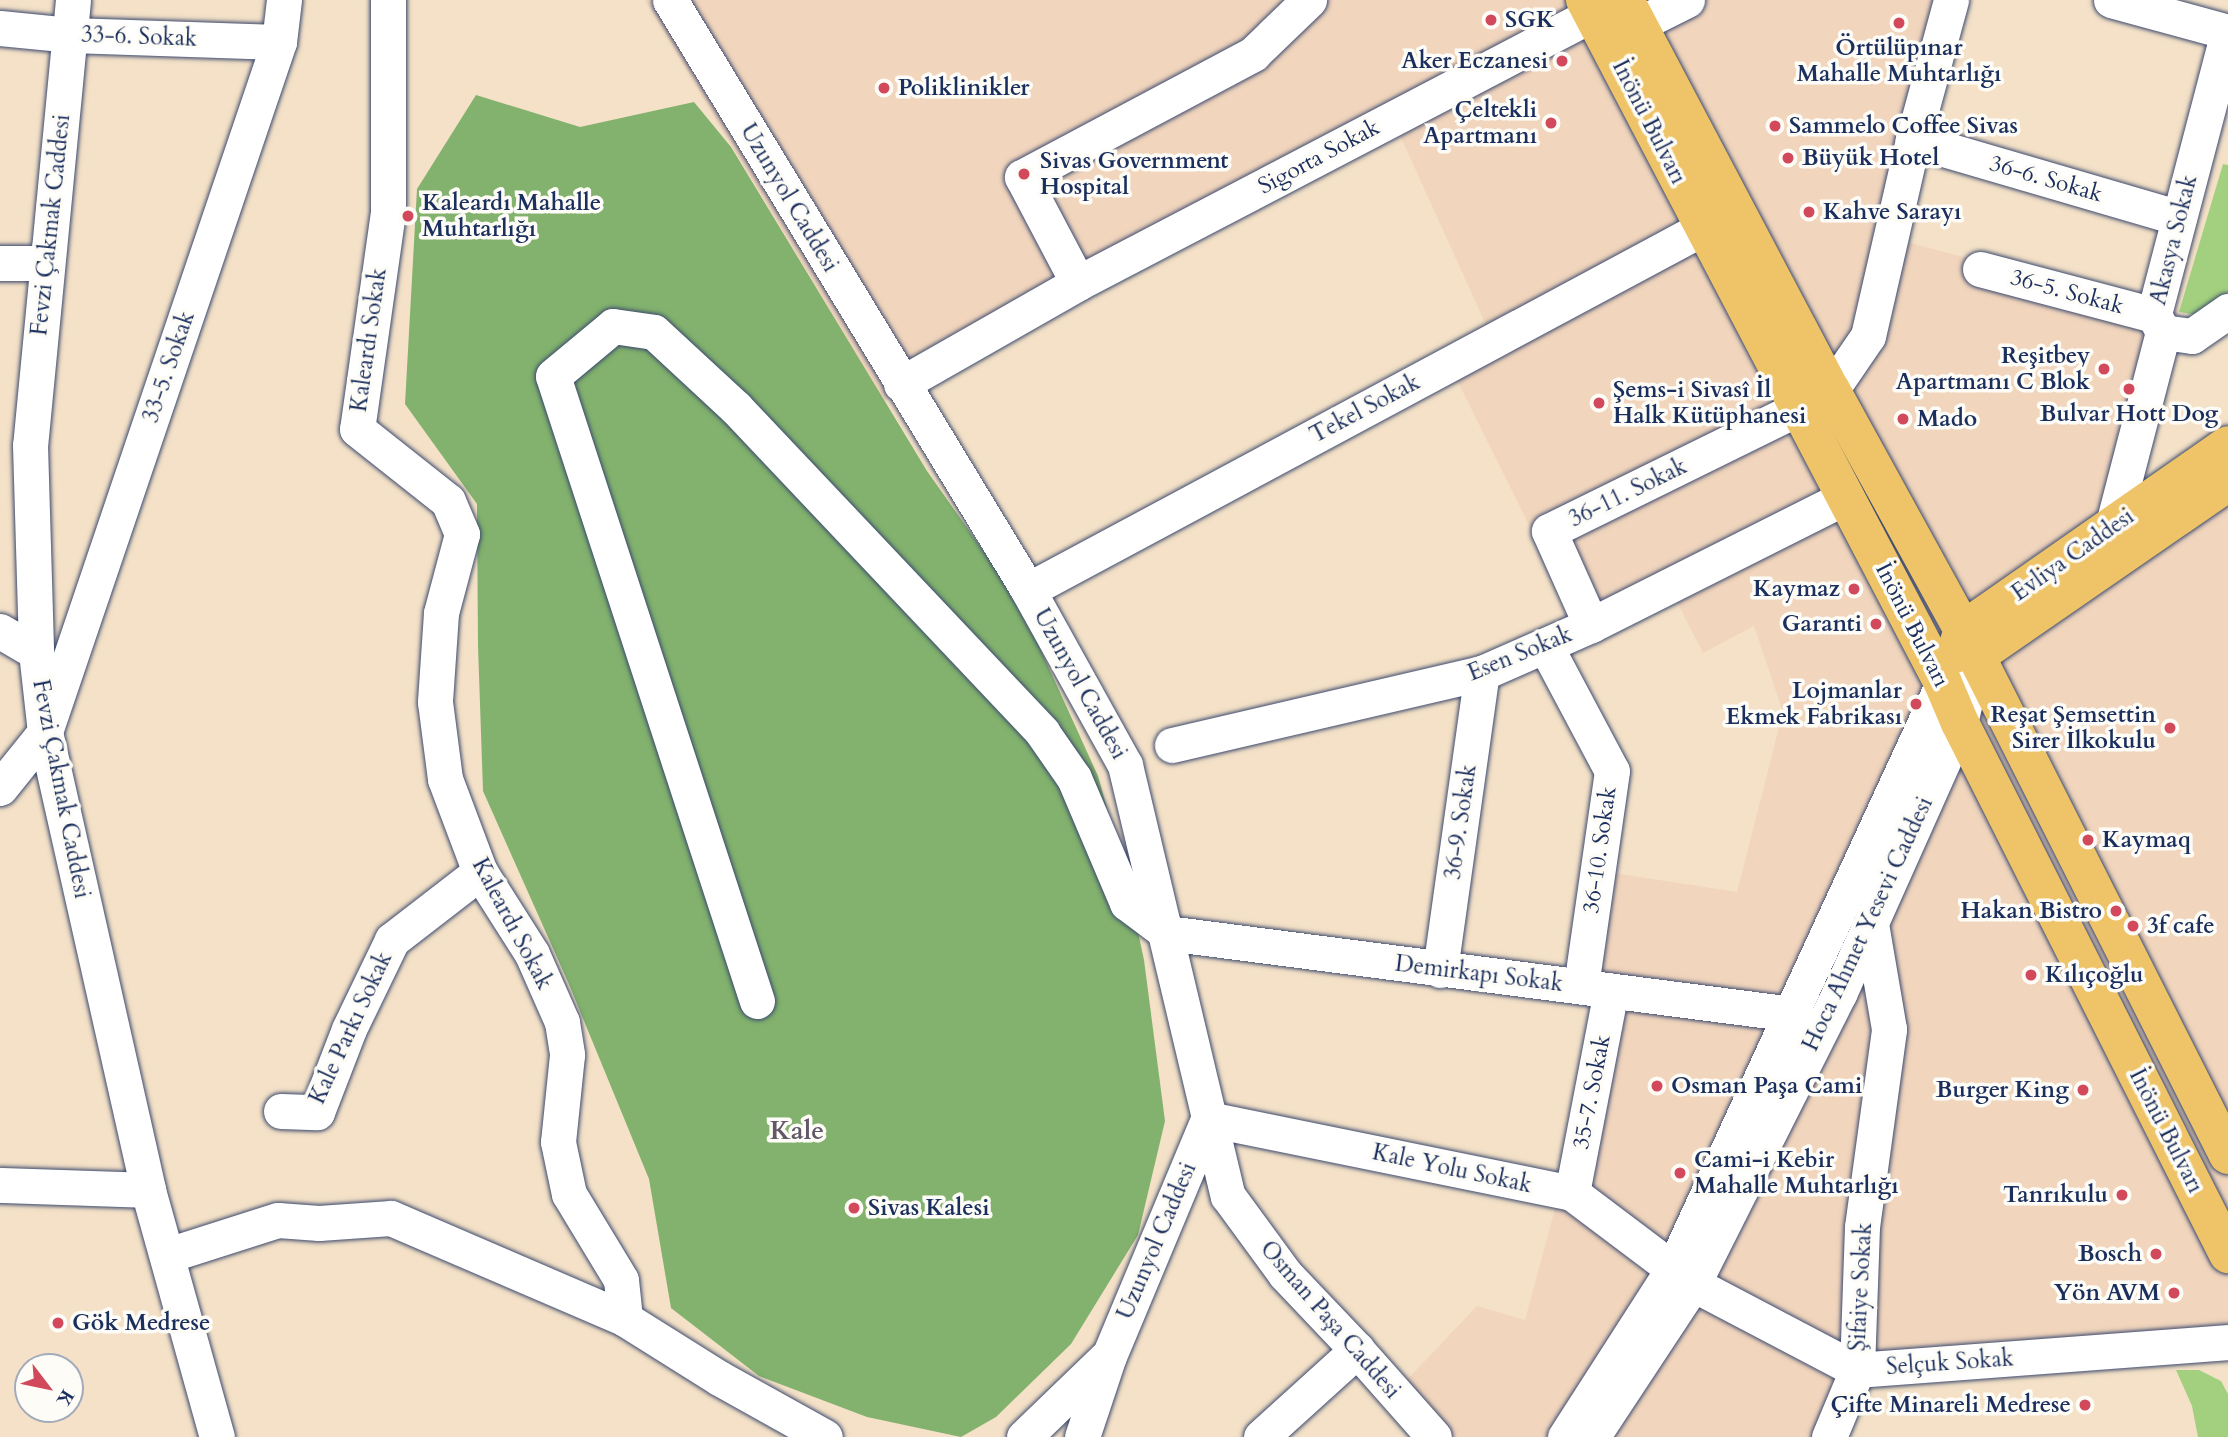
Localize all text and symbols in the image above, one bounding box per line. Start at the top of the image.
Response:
place label: SGK [1505,6,1555,34]
marker: SGK [1483,12,1499,28]
marker: Örtülüpınar Mahalle Muhtarlığı [1891,15,1907,31]
street label: 33-6. Sokak [80,21,198,53]
place label: Örtülüpınar Mahalle Muhtarlığı [1797,34,2001,88]
place label: Aker Eczanesi [1401,47,1548,75]
marker: Aker Eczanesi [1554,53,1570,69]
street label: İnönü Bulvarı [1606,55,1692,189]
place label: Poliklinikler [898,74,1030,102]
marker: Poliklinikler [876,80,892,96]
place label: Çeltekli Apartmanı [1423,96,1537,150]
place label: Sammelo Coffee Sivas [1789,112,2018,140]
street label: Fevzi Çakmak Caddesi [26,113,76,337]
street label: Sigorta Sokak [1254,113,1384,201]
marker: Çeltekli Apartmanı [1543,115,1559,131]
marker: Sammelo Coffee Sivas [1767,118,1783,134]
street label: Uzunyol Caddesi [734,119,844,277]
place label: Büyük Hotel [1802,144,1939,172]
place label: Sivas Government Hospital [1040,147,1228,201]
marker: Büyük Hotel [1780,150,1796,166]
street label: 36-6. Sokak [1986,150,2106,208]
marker: Sivas Government Hospital [1014,164,1034,184]
street label: Akasya Sokak [2145,172,2203,308]
place label: Kaleardı Mahalle Muhtarlığı [422,189,601,243]
place label: Kahve Sarayı [1823,198,1961,226]
marker: Kahve Sarayı [1801,204,1817,220]
marker: Kaleardı Mahalle Muhtarlığı [400,208,416,224]
street label: 36-5. Sokak [2007,264,2127,320]
street label: Kaleardı Sokak [345,266,393,414]
street label: 33-5. Sokak [137,308,201,426]
place label: Reşitbey Apartmanı C Blok [1896,342,2090,396]
marker: Reşitbey Apartmanı C Blok [2096,361,2112,377]
street label: Tekel Sokak [1305,369,1425,449]
place label: Şems-i Sivasî İl Halk Kütüphanesi [1613,376,1806,430]
marker: Bulvar Hott Dog [2121,381,2137,397]
marker: Şems-i Sivasî İl Halk Kütüphanesi [1591,395,1607,411]
place label: Bulvar Hott Dog [2040,400,2218,428]
place label: Mado [1917,405,1977,433]
marker: Mado [1895,411,1911,427]
street label: 36-11. Sokak [1564,453,1692,533]
street label: Evliya Caddesi [2007,503,2139,607]
street label: İnönü Bulvarı [1869,558,1955,692]
place label: Kaymaz [1753,575,1840,603]
marker: Kaymaz [1846,581,1862,597]
street label: Uzunyol Caddesi [1027,604,1133,764]
place label: Garanti [1782,610,1862,638]
marker: Garanti [1868,616,1884,632]
street label: Esen Sokak [1464,621,1576,687]
street label: Fevzi Çakmak Caddesi [26,677,96,901]
place label: Lojmanlar Ekmek Fabrikası [1726,677,1902,731]
marker: Lojmanlar Ekmek Fabrikası [1908,696,1924,712]
place label: Reşat Şemsettin Sirer İlkokulu [1991,701,2156,755]
marker: Reşat Şemsettin Sirer İlkokulu [2162,720,2178,736]
street label: 36-9. Sokak [1439,763,1483,881]
street label: 36-10. Sokak [1577,785,1623,915]
street label: Hoca Ahmet Yesevi Caddesi [1797,793,1939,1055]
place label: Kaymaq [2102,826,2191,854]
marker: Kaymaq [2080,832,2096,848]
street label: Kaleardı Sokak [466,853,558,995]
place label: Hakan Bistro [1961,897,2102,925]
marker: Hakan Bistro [2108,903,2124,919]
place label: 3f cafe [2147,912,2215,940]
marker: 3f cafe [2125,918,2141,934]
street label: Kale Parkı Sokak [304,947,398,1109]
street label: Demirkapı Sokak [1393,950,1565,998]
place label: Kılıçoğlu [2045,961,2143,989]
marker: Kılıçoğlu [2023,967,2039,983]
street label: 35-7. Sokak [1567,1032,1617,1152]
street label: İnönü Bulvarı [2123,1064,2209,1198]
place label: Osman Paşa Cami [1671,1072,1862,1100]
place label: Burger King [1936,1076,2069,1104]
marker: Osman Paşa Cami [1649,1078,1665,1094]
marker: Burger King [2075,1082,2091,1098]
district label: Kale [770,1115,824,1147]
street label: Kale Yolu Sokak [1370,1139,1534,1199]
place label: Cami-i Kebir Mahalle Muhtarlığı [1694,1146,1898,1200]
street label: Uzunyol Caddesi [1111,1158,1203,1324]
marker: Cami-i Kebir Mahalle Muhtarlığı [1672,1165,1688,1181]
place label: Tanrıkulu [2003,1181,2108,1209]
marker: Tanrıkulu [2114,1187,2130,1203]
place label: Sivas Kalesi [868,1194,990,1222]
marker: Sivas Kalesi [846,1200,862,1216]
street label: Şifaiye Sokak [1844,1222,1878,1352]
street label: Osman Paşa Caddesi [1254,1235,1406,1405]
place label: Bosch [2078,1240,2142,1268]
marker: Bosch [2148,1246,2164,1262]
place label: Yön AVM [2054,1279,2160,1307]
marker: Yön AVM [2166,1285,2182,1301]
place label: Gök Medrese [72,1309,210,1337]
marker: Gök Medrese [50,1315,66,1331]
street label: Selçuk Sokak [1885,1345,2015,1381]
north arrow [14,1353,84,1423]
text: K [50,1385,80,1411]
place label: Çifte Minareli Medrese [1830,1391,2071,1419]
marker: Çifte Minareli Medrese [2077,1397,2093,1413]

